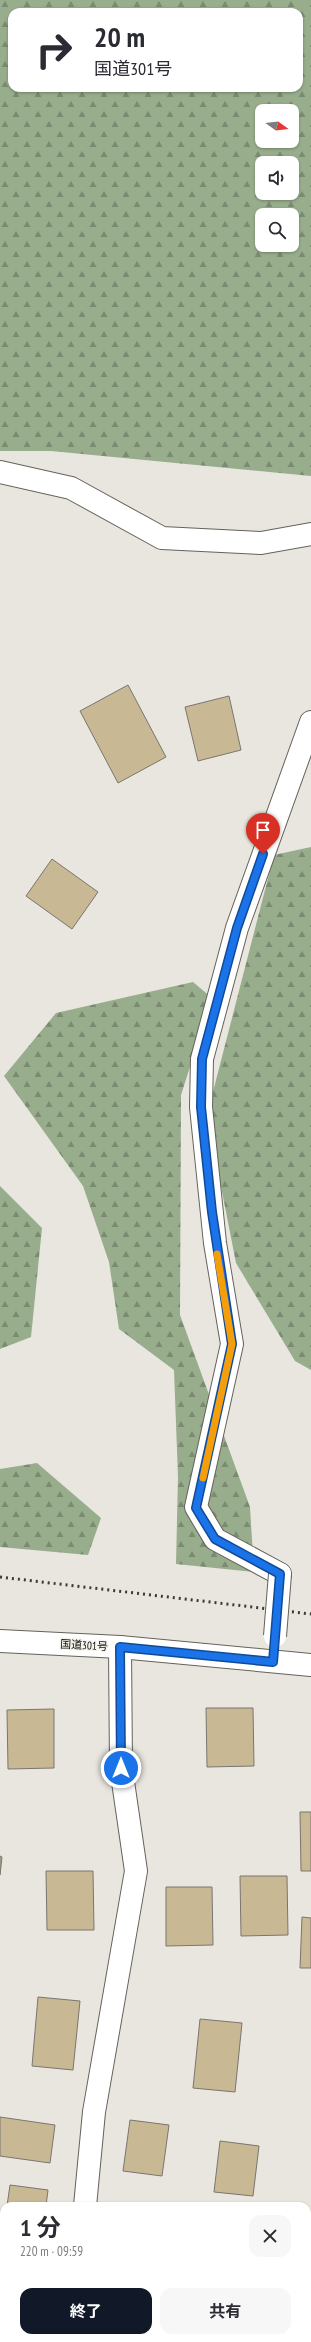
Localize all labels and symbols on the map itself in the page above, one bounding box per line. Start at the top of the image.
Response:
north arrow [255,104,299,148]
pin [246,813,280,854]
street label: 国道301号 [60,1637,108,1653]
position arrow [100,1747,142,1789]

